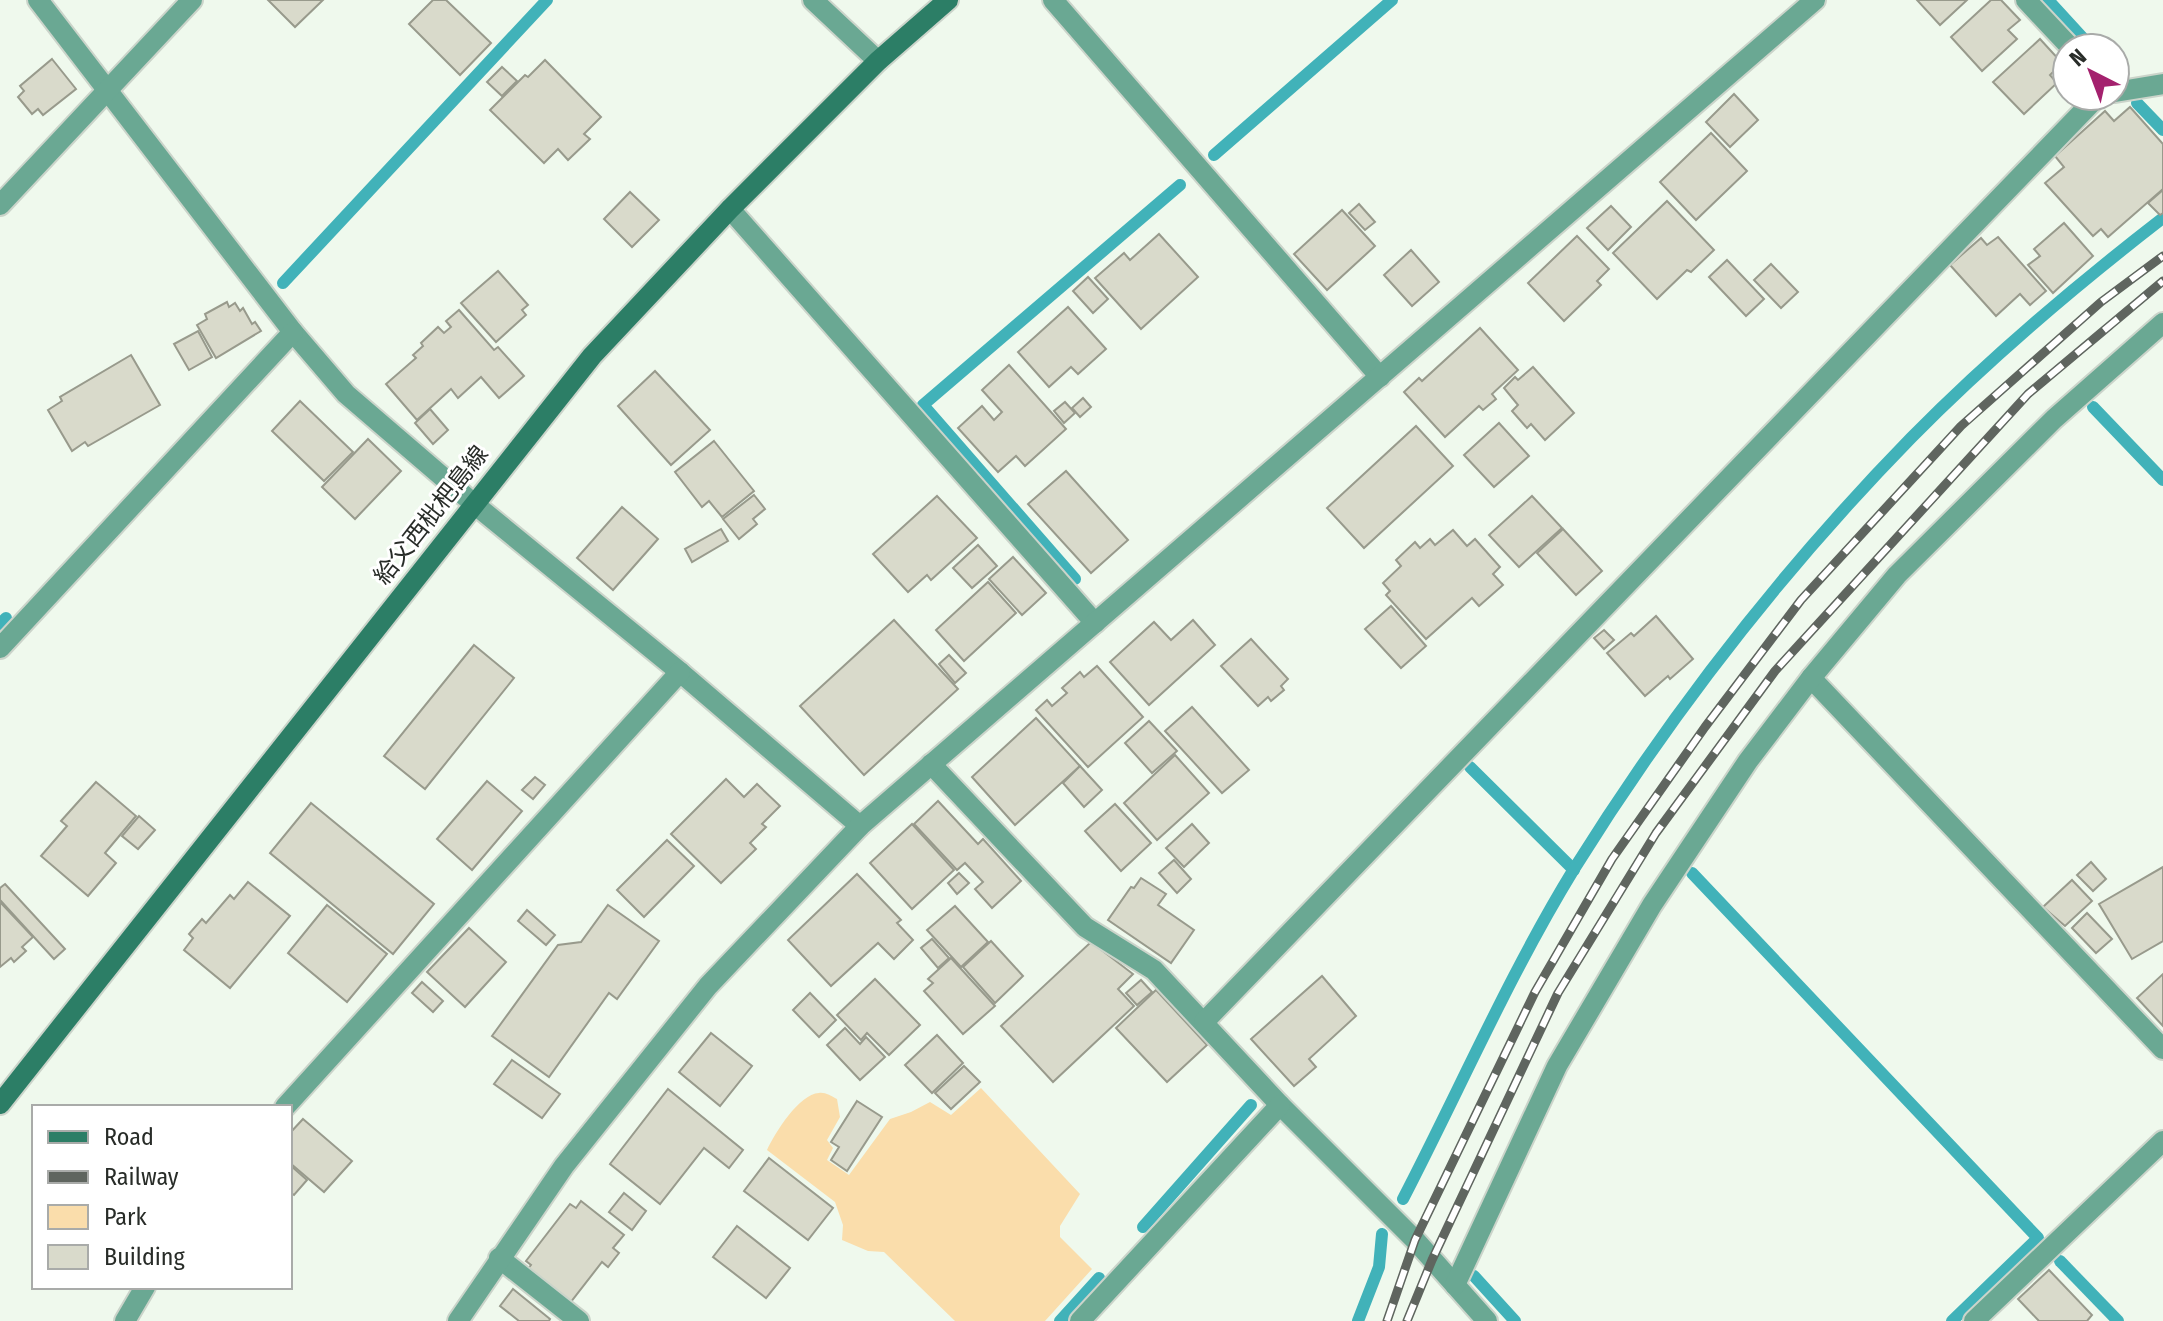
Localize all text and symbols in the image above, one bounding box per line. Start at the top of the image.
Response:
north arrow [2051,32,2131,112]
text: N [2064,43,2092,72]
street label: 給父西枇杷島線 [368,440,494,590]
legend [32,1105,292,1289]
text: Road [104,1123,154,1151]
text: Railway [104,1163,179,1191]
text: Park [104,1203,147,1231]
text: Building [104,1243,186,1271]

